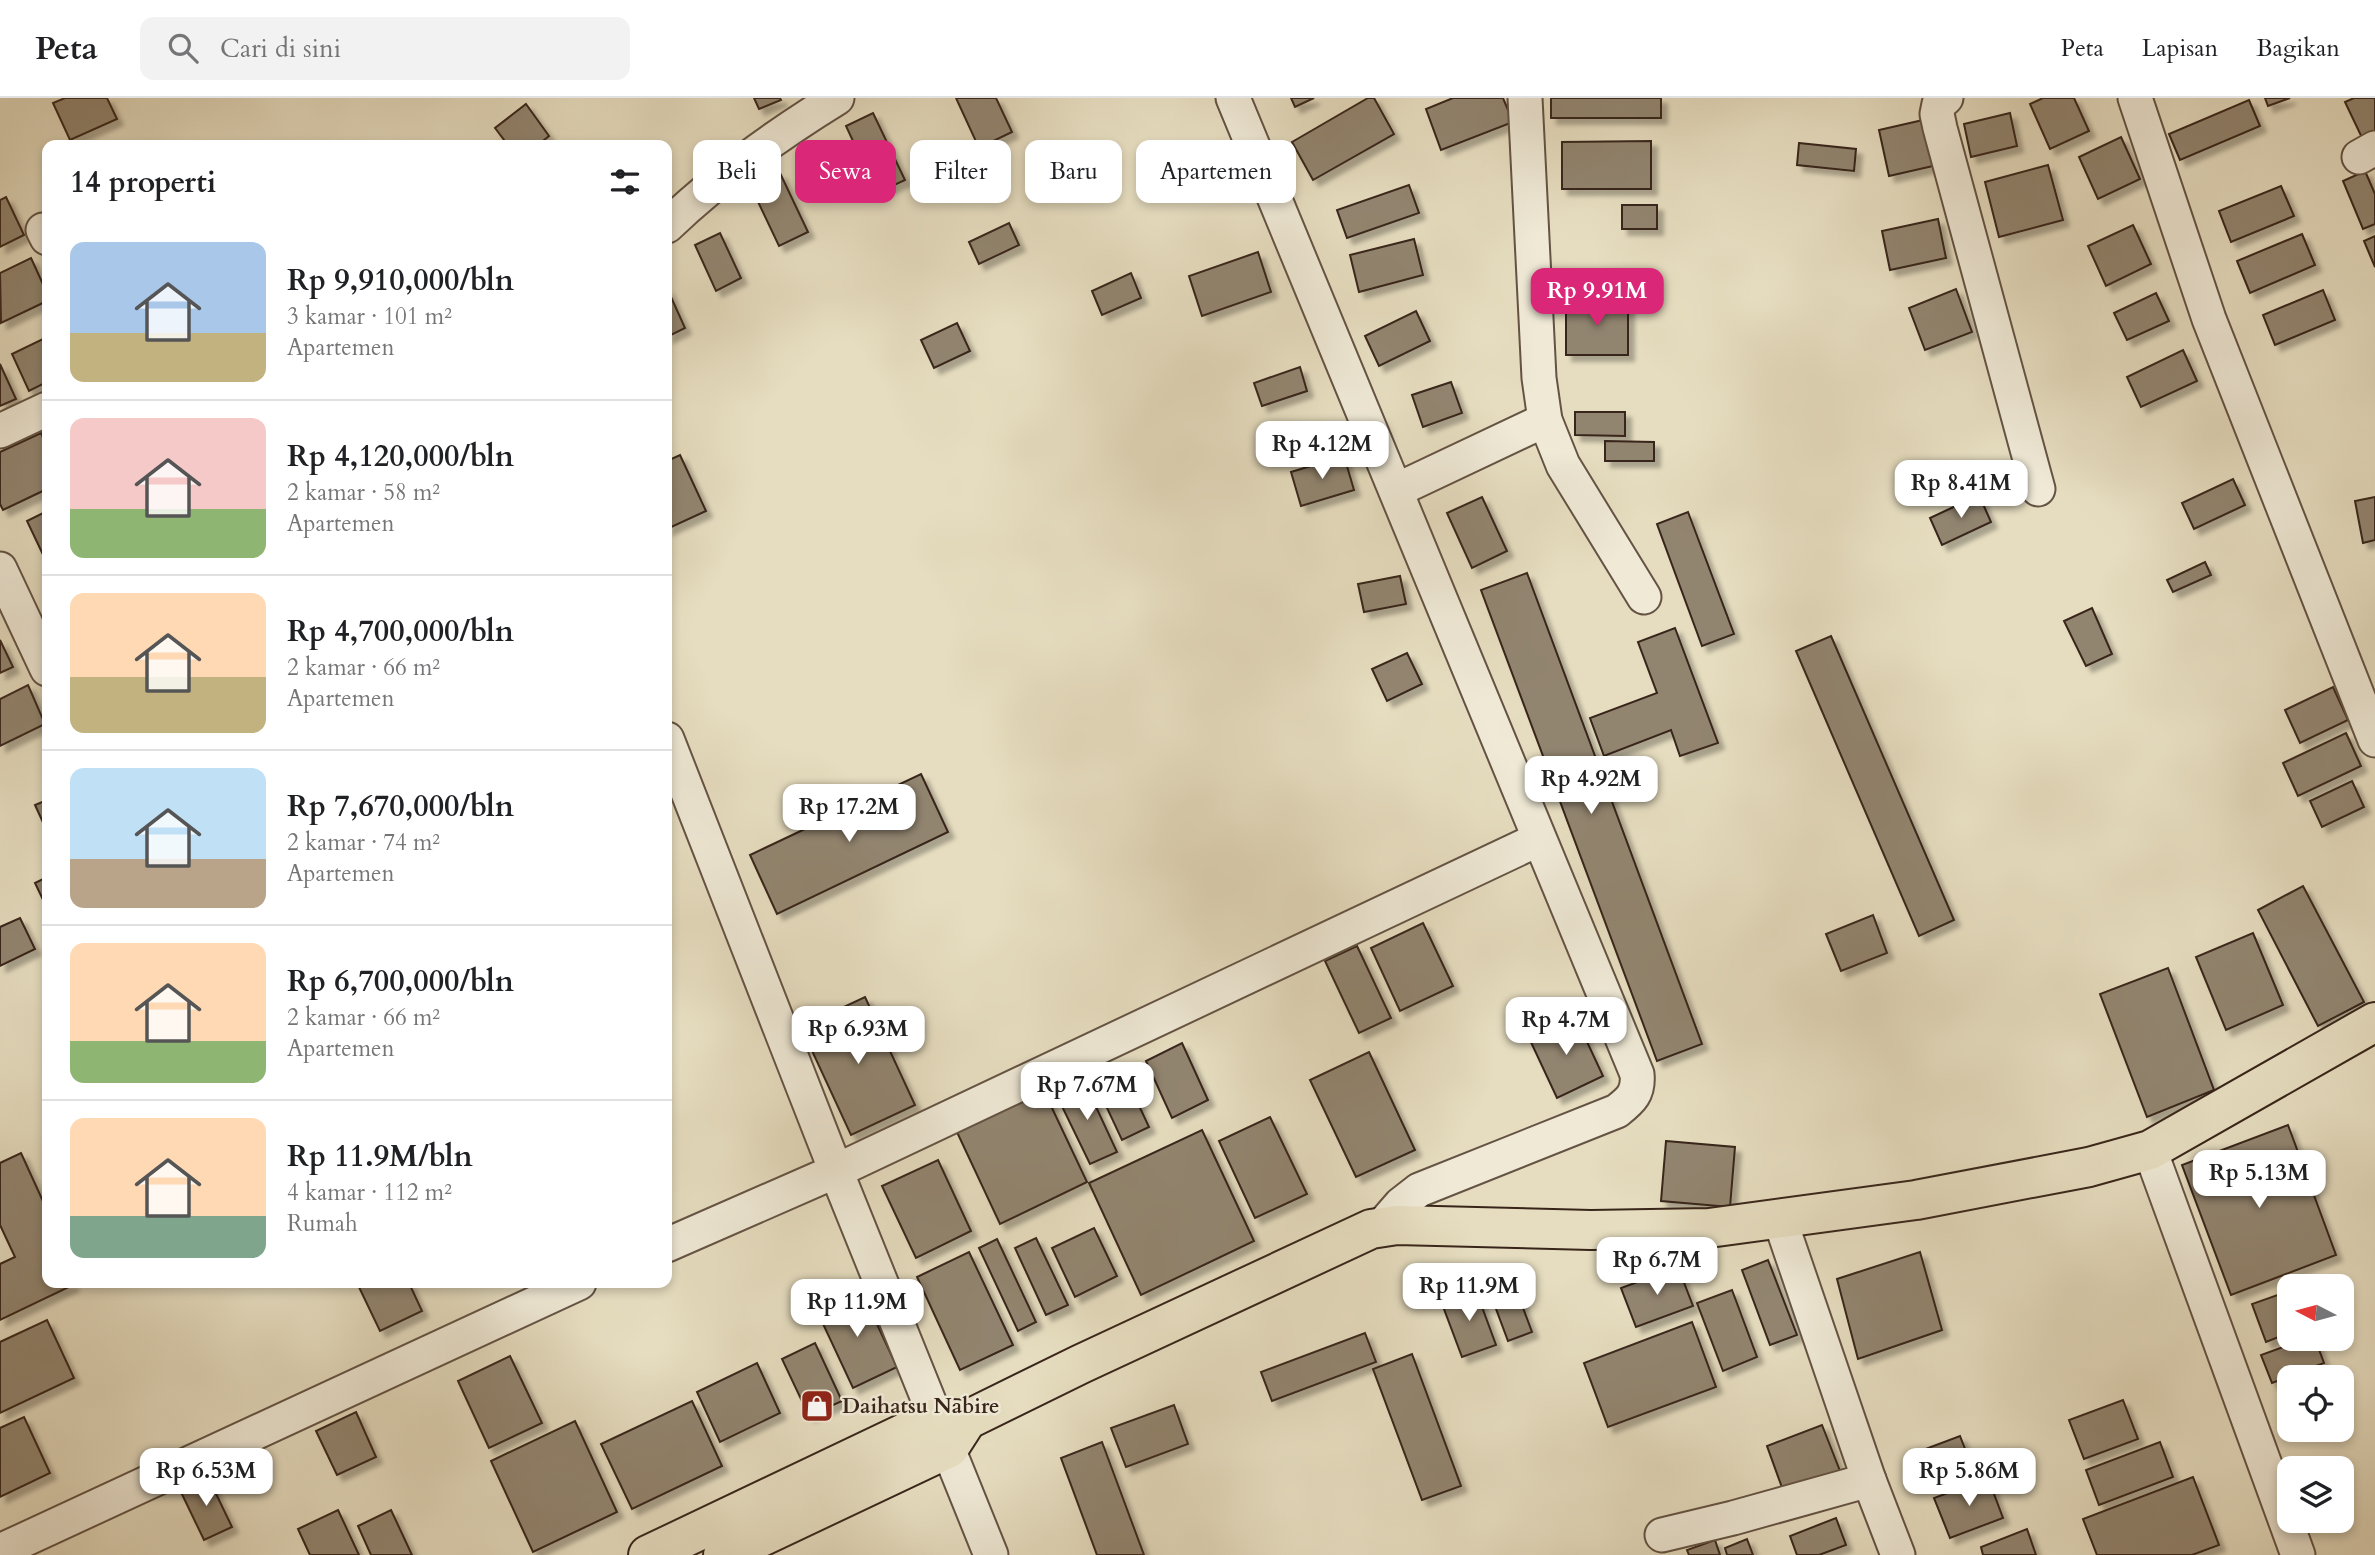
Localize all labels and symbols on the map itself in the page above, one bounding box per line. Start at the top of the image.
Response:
pin: Rp 9.91M [1525,268,1669,328]
pin: Rp 4.12M [1250,422,1394,481]
pin: Rp 8.41M [1889,460,2033,520]
pin: Rp 4.92M [1519,756,1663,816]
pin: Rp 17.2M [777,784,921,844]
pin: Rp 4.7M [1501,998,1631,1057]
pin: Rp 6.93M [786,1006,930,1066]
pin: Rp 7.67M [1015,1062,1159,1122]
pin: Rp 5.13M [2187,1150,2331,1210]
pin: Rp 6.7M [1592,1238,1722,1297]
pin: Rp 11.9M [1397,1264,1541,1323]
north arrow [2277,1274,2354,1351]
pin: Rp 11.9M [785,1280,929,1339]
shop icon: Daihatsu Nabire [798,1387,836,1425]
place label: Daihatsu Nabire [842,1392,999,1421]
pin: Rp 6.53M [134,1448,278,1508]
pin: Rp 5.86M [1897,1448,2041,1508]

